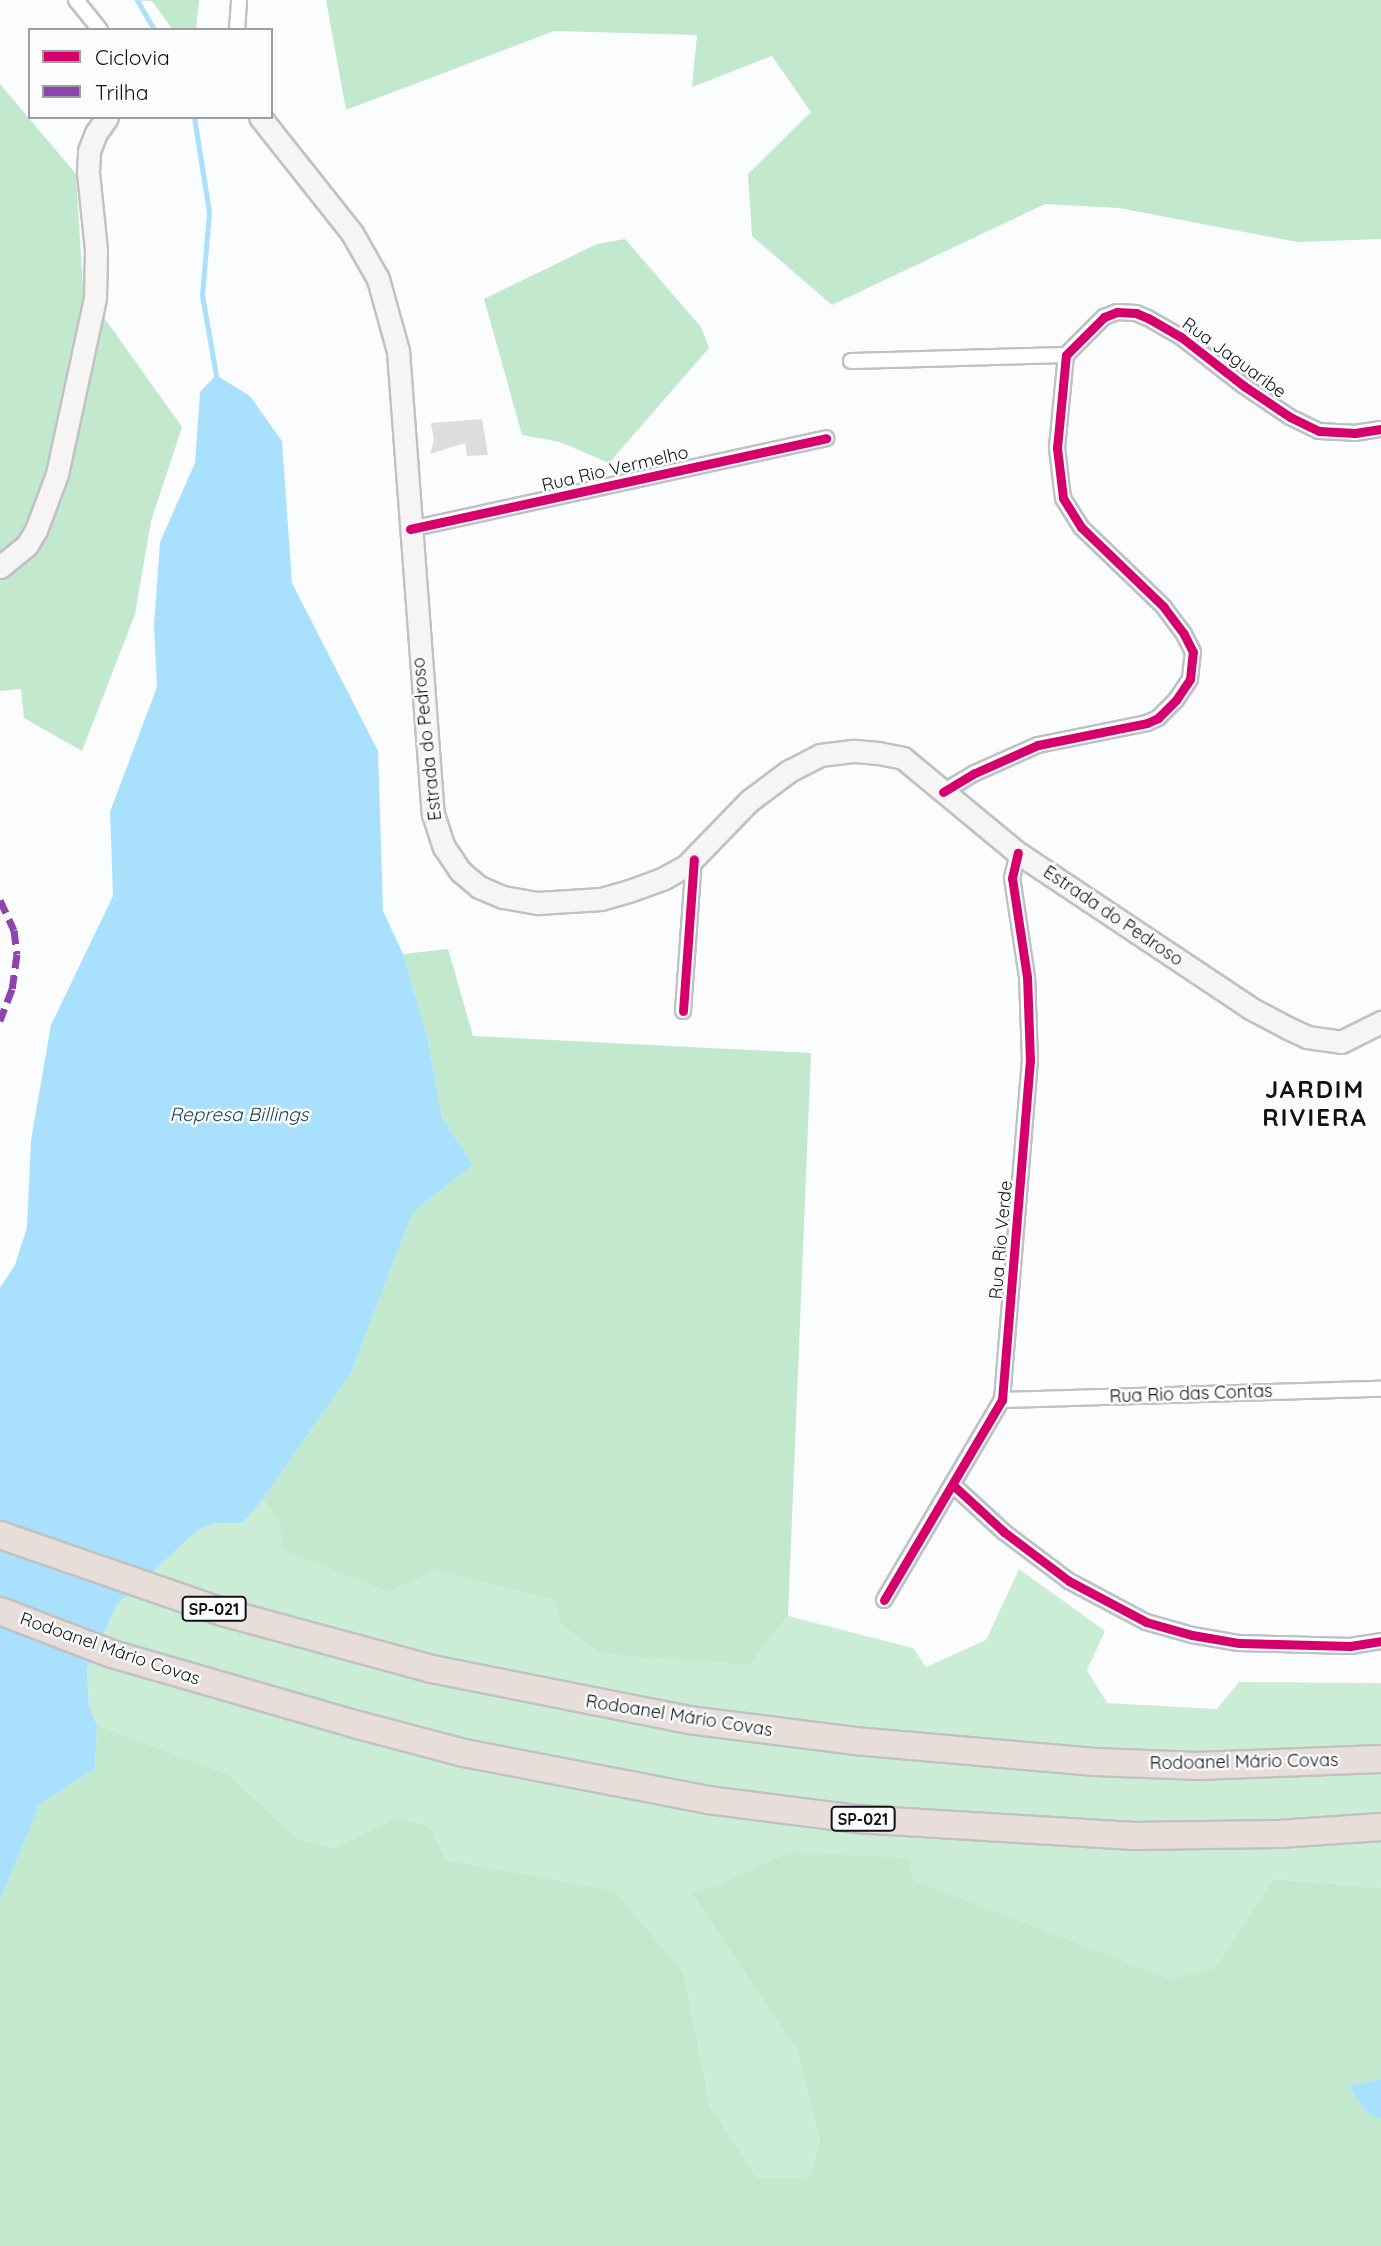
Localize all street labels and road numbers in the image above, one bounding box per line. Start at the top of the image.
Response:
street label: Rua Jaguaribe [1178,313,1290,403]
street label: Rua Rio Vermelho [539,442,691,496]
street label: Estrada do Pedroso [408,656,446,822]
street label: Estrada do Pedroso [1039,861,1187,971]
street label: Rua Rio Verde [985,1180,1017,1300]
street label: Rua Rio das Contas [1109,1380,1273,1408]
road number: SP-021 [181,1596,247,1622]
street label: Rodoanel Mário Covas [17,1608,203,1690]
street label: Rodoanel Mário Covas [584,1691,774,1741]
street label: Rodoanel Mário Covas [1149,1750,1339,1774]
road number: SP-021 [830,1806,896,1831]

